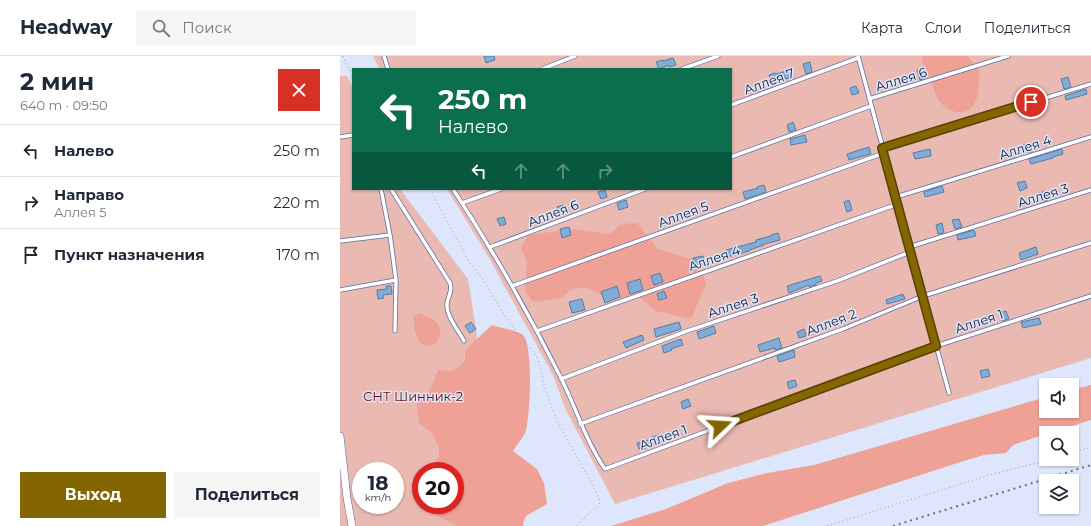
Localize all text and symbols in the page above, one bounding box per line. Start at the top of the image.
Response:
search box [136,10,416,46]
text: Headway [20,16,112,39]
icon: search [150,17,172,39]
text: Поиск [182,18,232,37]
text: Карта [861,19,903,37]
text: Слои [925,19,962,37]
text: Поделиться [984,19,1071,37]
street label: Аллея 7 [741,64,797,98]
street label: Аллея 6 [873,64,929,94]
text: 2 мин [20,67,94,96]
button: close [278,69,320,111]
text: 250 m [438,82,528,116]
icon: left [372,84,424,136]
pin [1014,85,1048,119]
icon: arrive [1020,91,1042,113]
text: 640 m · 09:50 [20,97,108,113]
text: Налево [438,116,508,138]
street label: Аллея 4 [997,131,1053,163]
icon: left [20,140,42,162]
text: Налево [54,141,114,160]
text: 250 m [273,141,320,160]
icon: left [468,160,490,182]
icon: ahead [510,160,532,182]
icon: ahead [552,160,574,182]
icon: right [594,160,616,182]
street label: Аллея 3 [1016,180,1070,210]
text: Направо [54,185,124,204]
icon: right [20,192,42,214]
text: 220 m [273,193,320,212]
street label: Аллея 6 [525,196,581,230]
street label: Аллея 5 [656,197,710,231]
text: Аллея 5 [54,204,107,220]
street label: Аллея 4 [686,242,742,274]
icon: arrive [20,244,42,266]
text: Пункт назначения [54,245,205,264]
text: 170 m [276,245,320,264]
street label: Аллея 3 [706,289,760,321]
street label: Аллея 2 [804,305,858,339]
street label: Аллея 1 [953,306,1005,336]
map controls [1039,378,1079,514]
button: sound [1039,378,1079,418]
park label: СНТ Шинник-2 [363,388,463,404]
position arrow [699,405,741,447]
street label: Аллея 1 [637,421,689,453]
button: search [1039,426,1079,466]
speed limit sign: 20 [412,462,464,514]
text: 18 [367,471,389,495]
button: Выход [20,472,166,518]
button: Поделиться [174,472,320,518]
button: layers [1039,474,1079,514]
text: km/h [365,491,391,504]

